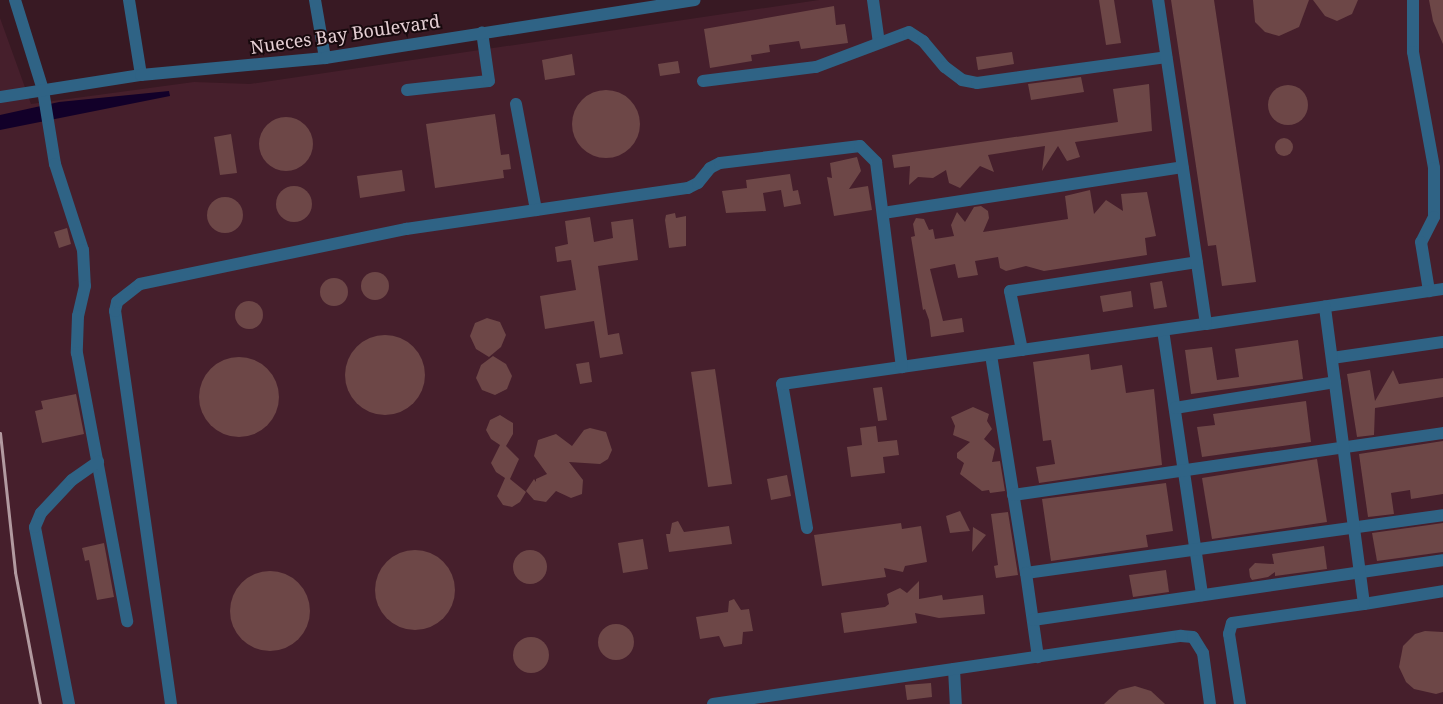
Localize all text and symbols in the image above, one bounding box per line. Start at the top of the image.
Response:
street label: Nueces Bay Boulevard [249,10,441,58]

